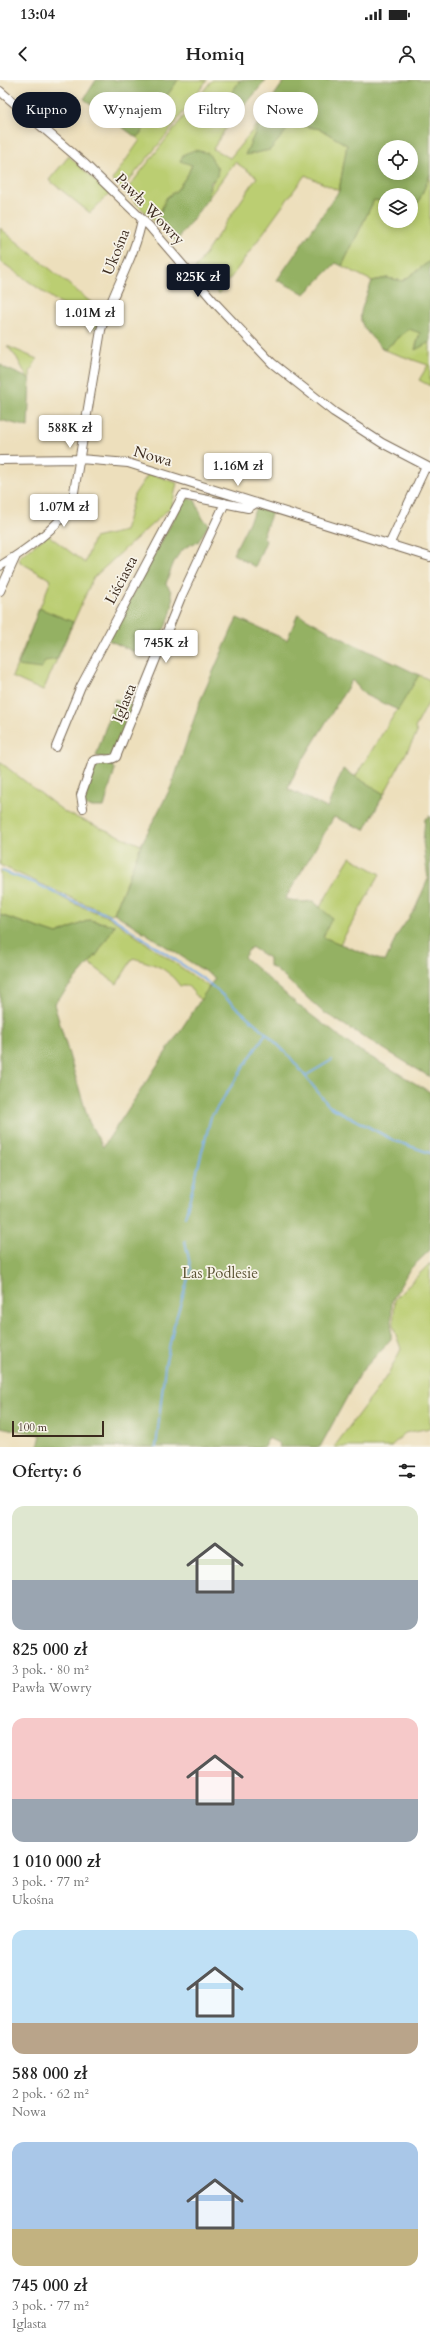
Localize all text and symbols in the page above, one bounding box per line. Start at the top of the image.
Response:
text: 13:04 [20,4,55,24]
text: Homiq [186,42,244,67]
icon: back [12,43,34,65]
icon: person [396,43,418,65]
chip: Kupno [12,92,81,128]
chip: Wynajem [89,92,176,128]
chip: Filtry [184,92,245,128]
chip: Nowe [253,92,318,128]
map controls [378,140,418,228]
button: locate [378,140,418,180]
street label: Pawła Wowry [111,169,189,249]
button: layers [378,188,418,228]
street label: Ukośna [98,225,135,278]
pin: 825K zł [161,264,235,298]
text: 825K zł [176,268,220,286]
pin: 1.01M zł [49,300,131,334]
text: 1.01M zł [65,304,115,322]
pin: 588K zł [33,415,107,449]
text: 588K zł [48,419,92,437]
street label: Nowa [131,441,175,471]
pin: 1.16M zł [197,453,279,487]
text: 1.16M zł [213,457,263,475]
pin: 1.07M zł [23,494,105,528]
text: 1.07M zł [39,498,89,516]
street label: Liściasta [100,552,142,608]
pin: 745K zł [129,630,203,664]
text: 745K zł [144,634,188,652]
street label: Iglasta [107,680,141,725]
park label: Las Podlesie [182,1263,258,1283]
scale bar [12,1419,104,1438]
text: 100 m [18,1420,47,1435]
text: Oferty: 6 [12,1460,81,1483]
icon: filters [396,1460,418,1482]
icon: home [179,1532,251,1604]
text: 825 000 zł [12,1638,87,1661]
text: 3 pok. · 80 m² [12,1661,89,1679]
text: Pawła Wowry [12,1679,92,1697]
icon: home [179,1744,251,1816]
text: 1 010 000 zł [12,1850,100,1873]
text: 3 pok. · 77 m² [12,1873,89,1891]
text: Ukośna [12,1891,54,1909]
icon: home [179,1956,251,2028]
text: 588 000 zł [12,2062,87,2085]
text: 2 pok. · 62 m² [12,2085,89,2103]
text: Nowa [12,2103,46,2121]
icon: home [179,2168,251,2240]
text: 745 000 zł [12,2274,87,2297]
text: 3 pok. · 77 m² [12,2297,89,2315]
text: Iglasta [12,2315,47,2333]

